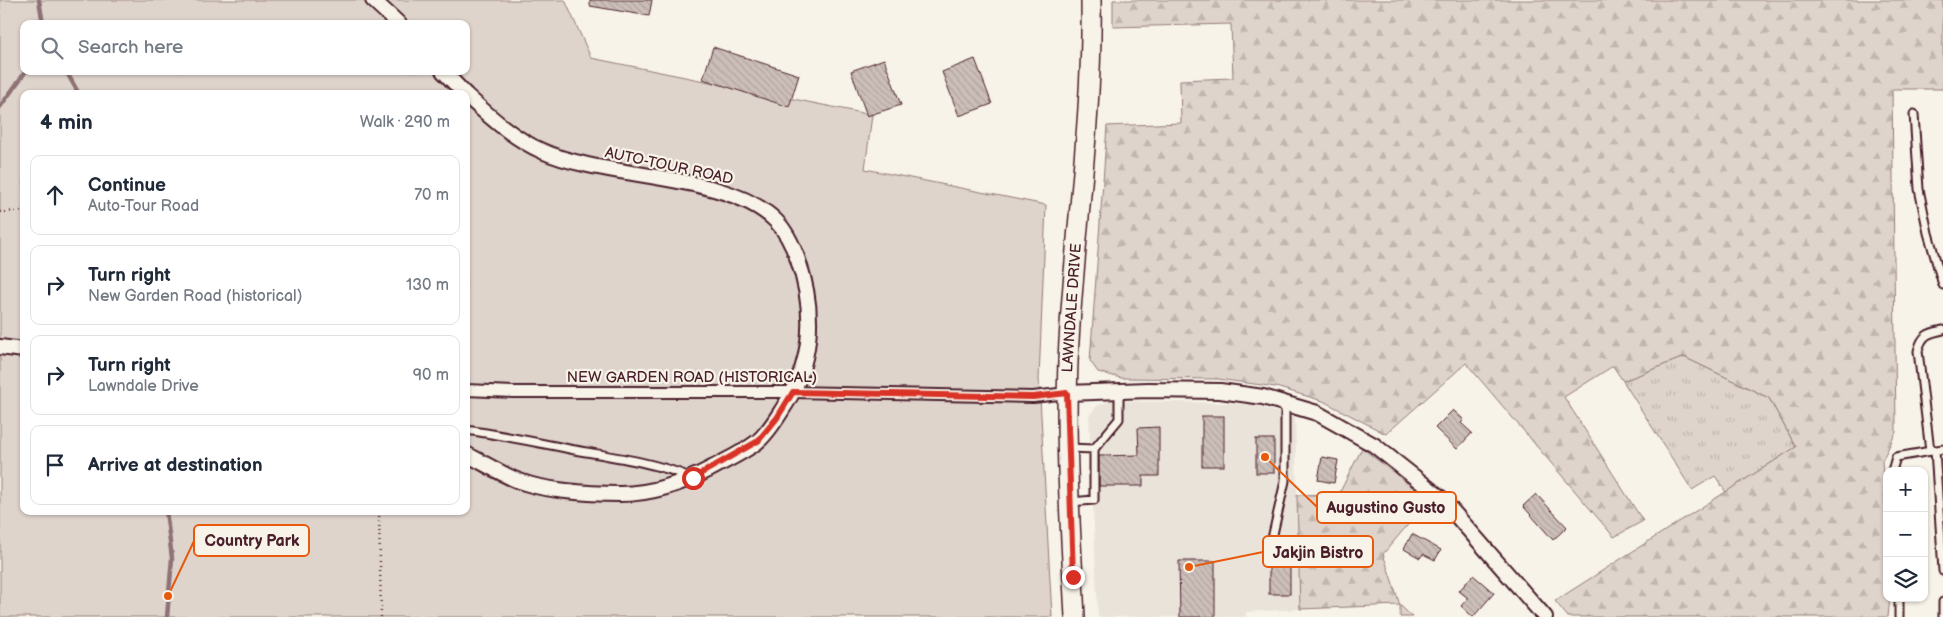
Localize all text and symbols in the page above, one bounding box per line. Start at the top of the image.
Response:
search box [20,20,470,75]
icon: search [38,34,66,62]
text: Search here [78,36,183,59]
text: 4 min [40,110,93,135]
text: Walk · 290 m [360,113,450,132]
street label: AUTO-TOUR ROAD [603,143,735,189]
text: Continue [88,174,166,197]
icon: ahead [41,181,69,209]
text: 70 m [414,186,449,205]
text: Auto-Tour Road [88,197,199,216]
street label: LAWNDALE DRIVE [1058,243,1086,373]
text: Turn right [88,264,171,287]
icon: right [41,271,69,299]
text: 130 m [406,276,449,295]
text: New Garden Road (historical) [88,287,302,306]
text: Turn right [88,354,171,377]
icon: right [41,361,69,389]
text: 90 m [413,366,449,385]
street label: NEW GARDEN ROAD (HISTORICAL) [567,368,817,387]
text: Lawndale Drive [88,377,199,396]
icon: arrive [41,451,69,479]
text: Arrive at destination [88,454,263,477]
route start [682,467,705,490]
map controls [1883,467,1928,602]
button: + [1883,467,1928,512]
callout: Augustino Gusto [1317,492,1456,523]
text: Augustino Gusto [1326,499,1445,518]
button: − [1883,512,1928,557]
callout: Country Park [194,525,309,556]
text: Country Park [205,532,300,551]
callout: Jakjin Bistro [1263,536,1373,567]
text: Jakjin Bistro [1273,544,1363,563]
button: layers [1883,557,1928,602]
route end [1062,566,1085,589]

